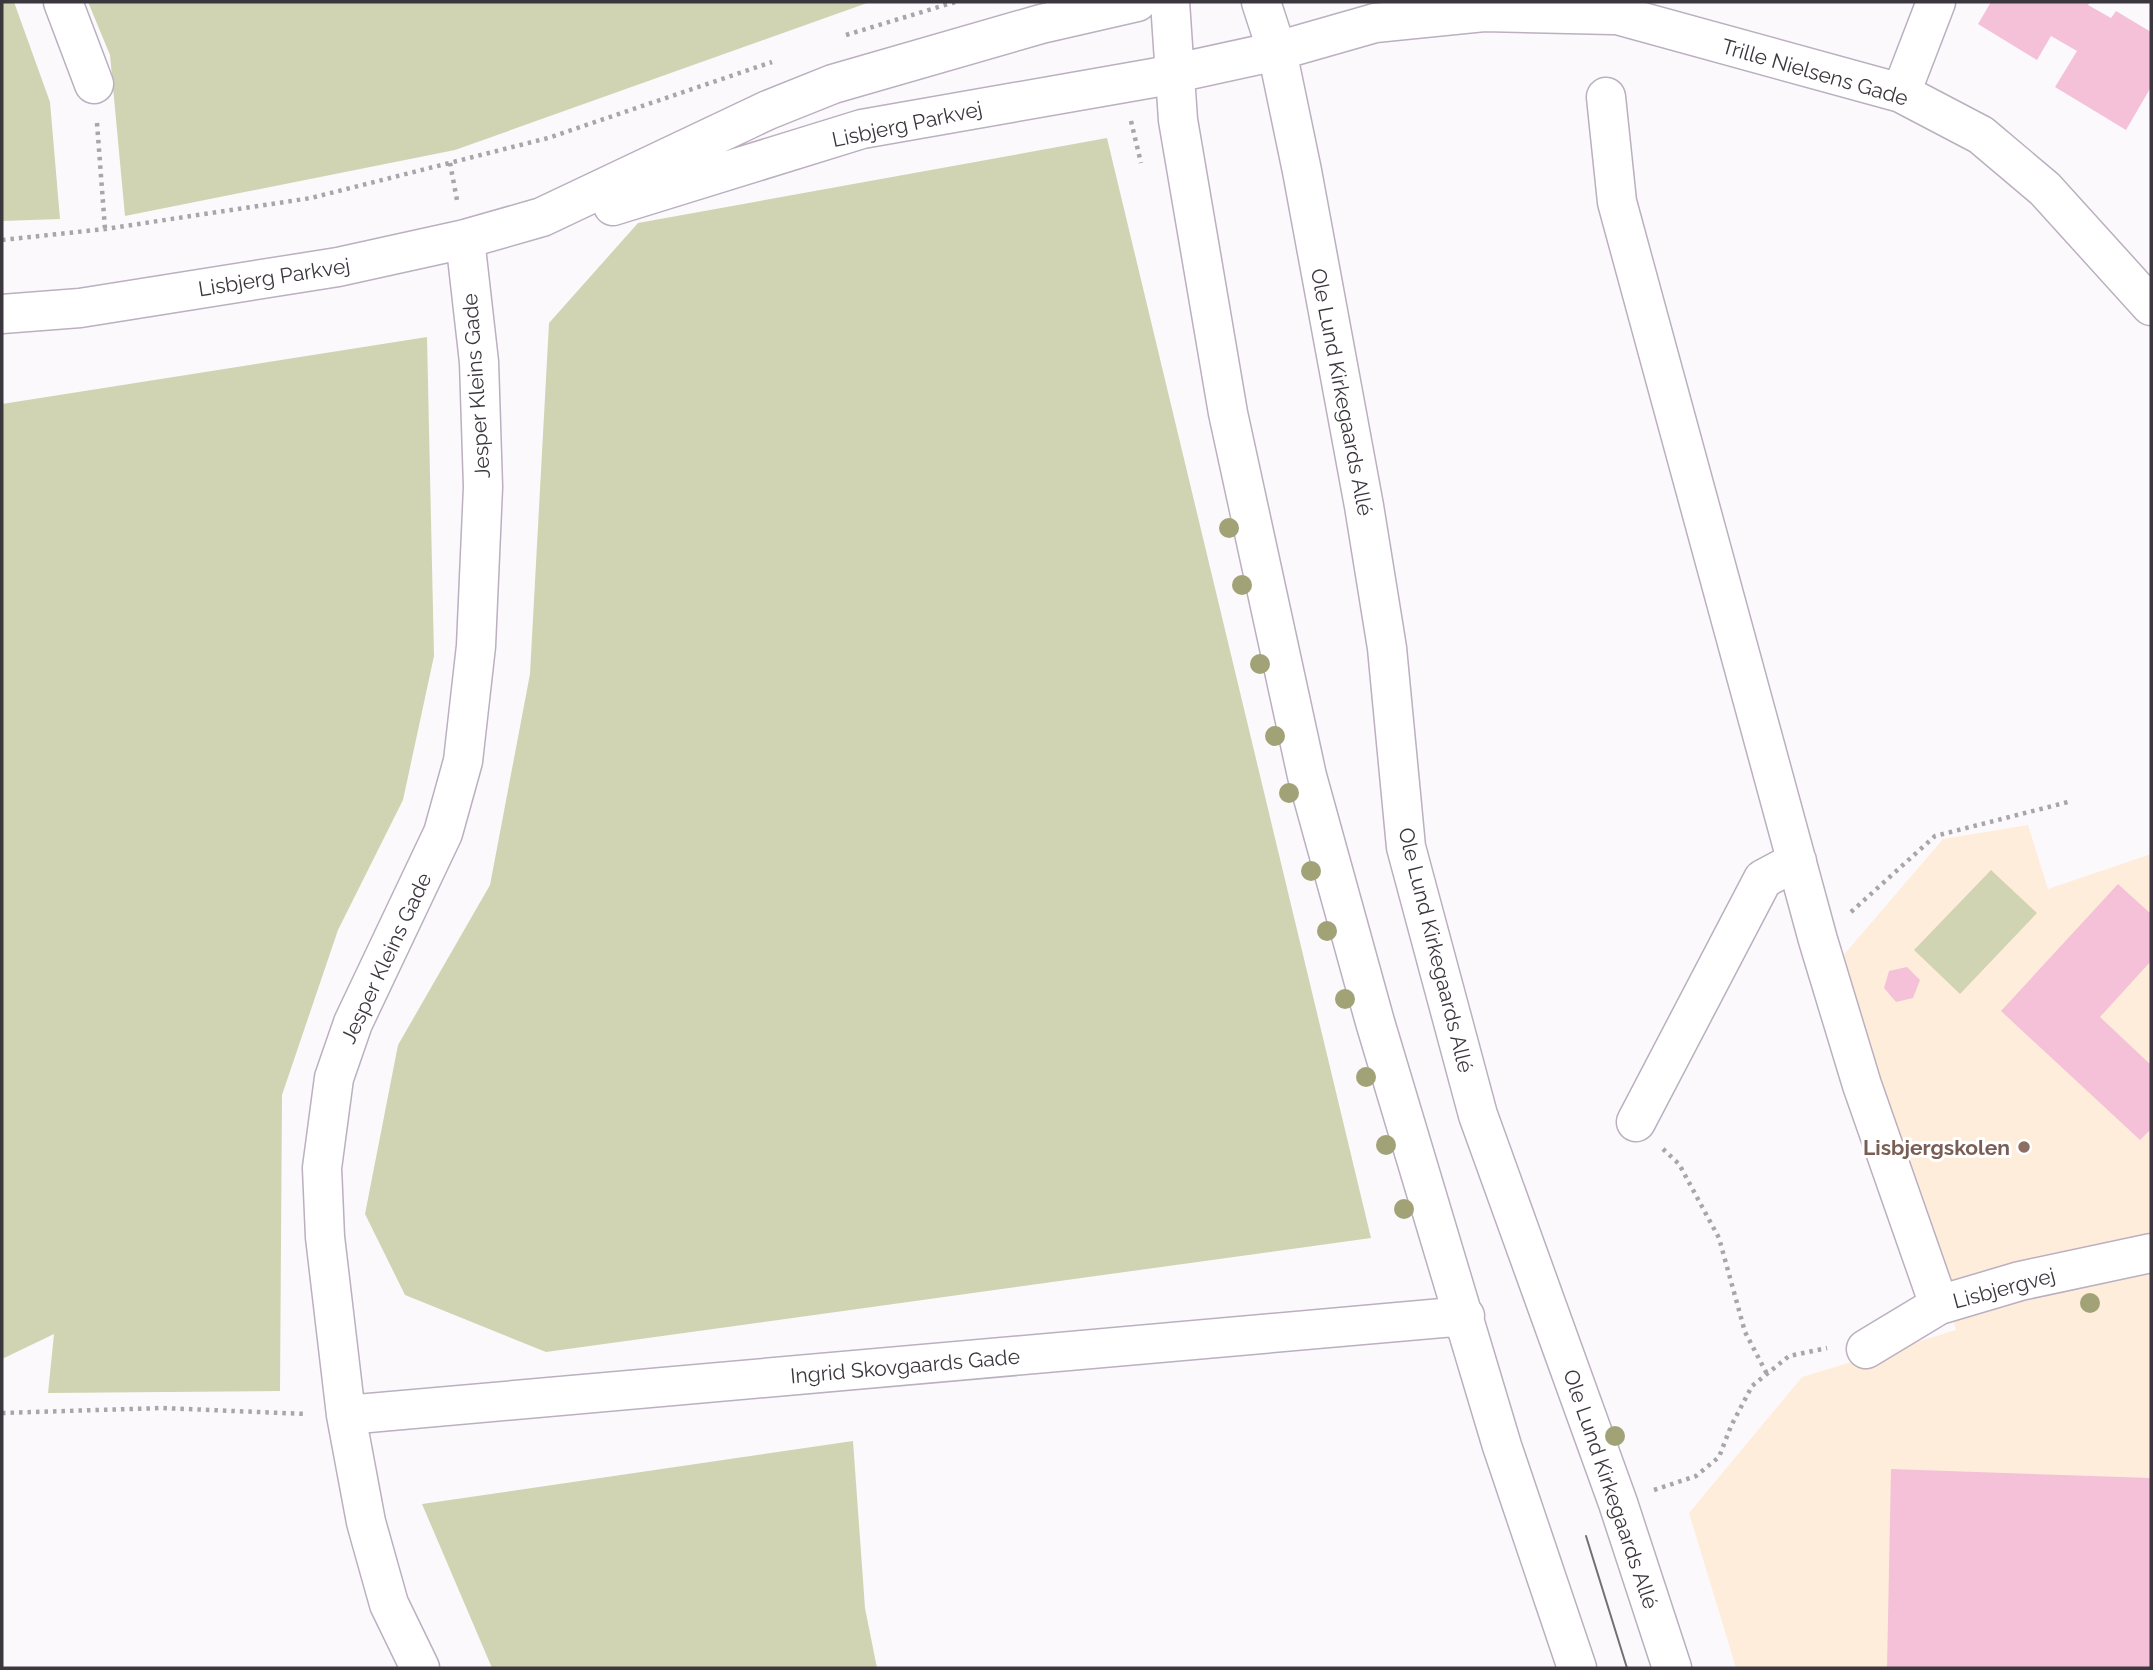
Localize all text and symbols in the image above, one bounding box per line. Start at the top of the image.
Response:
street label: Trille Nielsens Gade [1719,33,1911,111]
street label: Lisbjerg Parkvej [830,96,984,152]
street label: Lisbjerg Parkvej [196,253,352,301]
street label: Ole Lund Kirkegaards Allé [1306,266,1378,518]
street label: Jesper Kleins Gade [457,293,495,479]
street label: Ole Lund Kirkegaards Allé [1393,825,1479,1075]
street label: Jesper Kleins Gade [335,869,437,1047]
place label: Lisbjergskolen [1863,1135,2010,1160]
marker: Lisbjergskolen [2016,1139,2032,1155]
street label: Lisbjergvej [1950,1262,2058,1314]
street label: Ingrid Skovgaards Gade [789,1344,1021,1388]
street label: Ole Lund Kirkegaards Allé [1558,1366,1664,1612]

